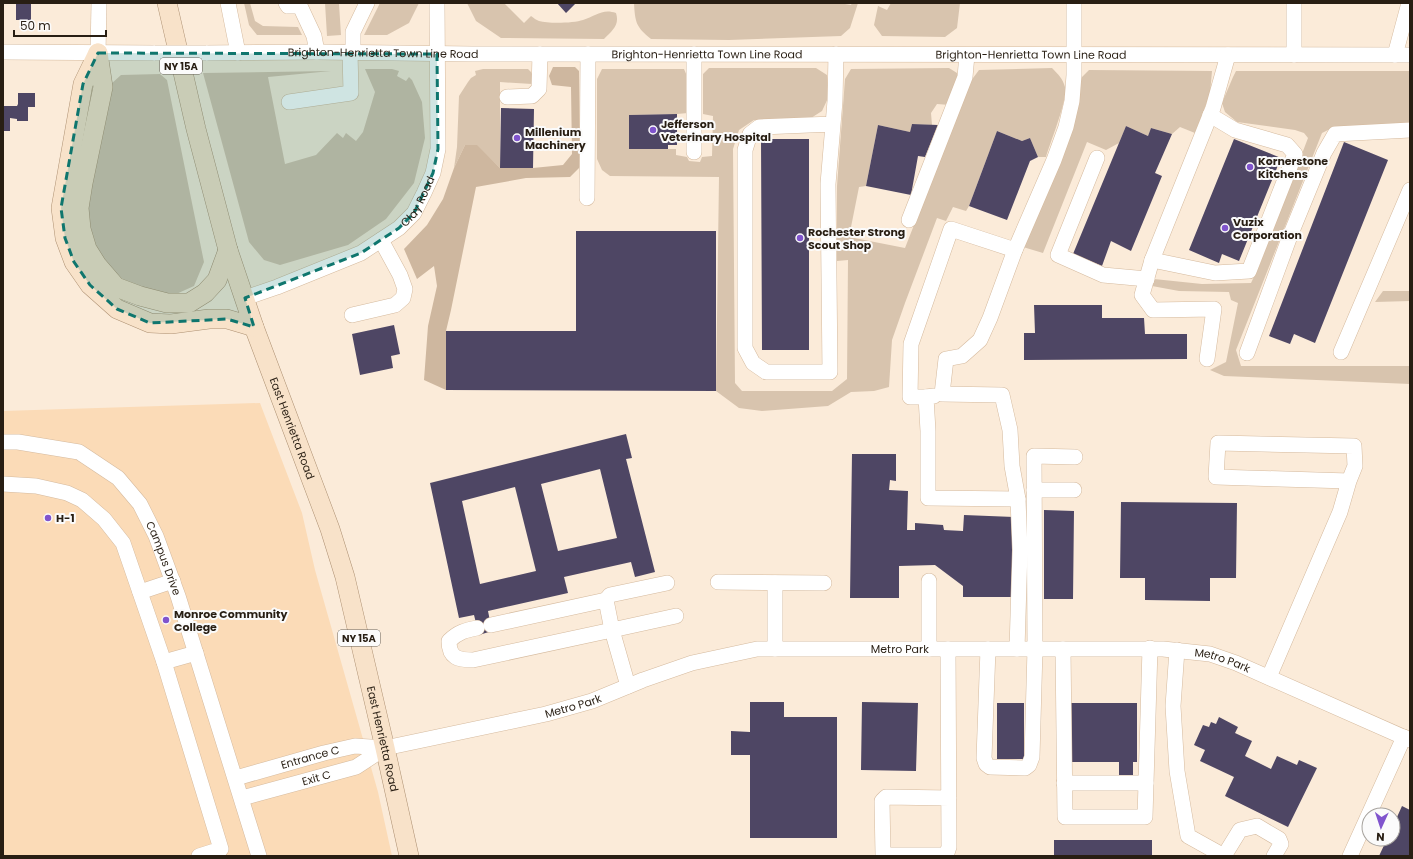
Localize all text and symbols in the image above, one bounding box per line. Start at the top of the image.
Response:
scale bar [14,12,106,38]
text: 50 m [20,17,51,34]
street label: Brighton-Henrietta Town Line Road [288,44,478,62]
street label: Brighton-Henrietta Town Line Road [612,46,802,62]
street label: Brighton-Henrietta Town Line Road [936,46,1126,63]
road number: NY 15A [160,58,202,74]
place label: Jefferson Veterinary Hospital [661,116,771,145]
place label: Millenium Machinery [525,124,586,153]
marker: Jefferson Veterinary Hospital [648,125,658,135]
marker: Millenium Machinery [512,133,522,143]
place label: Kornerstone Kitchens [1258,153,1328,182]
marker: Kornerstone Kitchens [1245,162,1255,172]
street label: Clay Road [397,174,439,230]
place label: Vuzix Corporation [1233,214,1302,243]
marker: Vuzix Corporation [1220,223,1230,233]
place label: Rochester Strong Scout Shop [808,224,905,253]
marker: Rochester Strong Scout Shop [795,233,805,243]
street label: East Henrietta Road [266,375,319,482]
place label: H-1 [56,510,75,526]
marker: H-1 [43,513,53,523]
street label: Campus Drive [142,519,185,598]
place label: Monroe Community College [174,606,288,635]
marker: Monroe Community College [161,615,171,625]
road number: NY 15A [338,630,380,646]
street label: Metro Park [871,641,929,657]
street label: Metro Park [1194,644,1253,677]
street label: East Henrietta Road [363,684,402,793]
street label: Metro Park [543,690,604,722]
street label: Entrance C [279,742,341,773]
street label: Exit C [300,766,332,789]
north arrow [1361,807,1401,847]
text: N [1376,829,1385,845]

